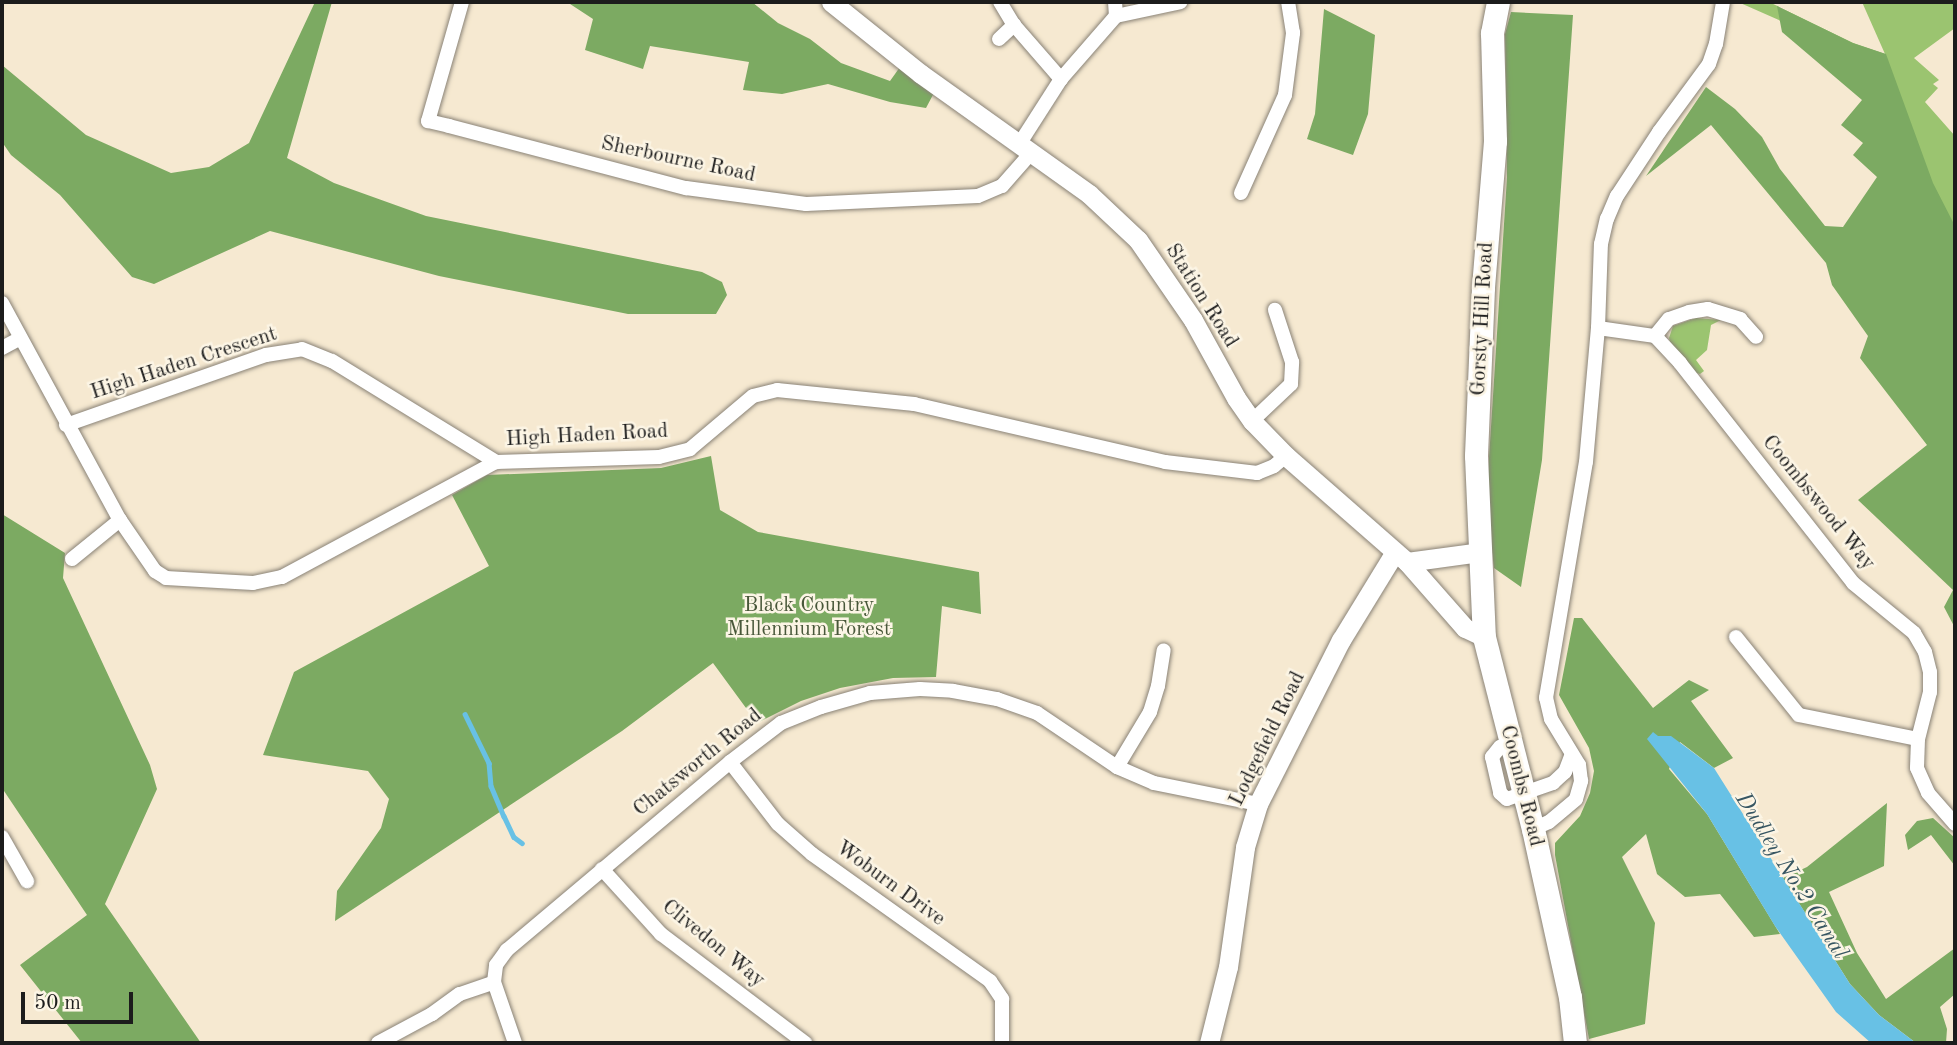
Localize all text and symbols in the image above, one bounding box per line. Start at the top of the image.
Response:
street label: Sherbourne Road [598,131,758,189]
street label: Station Road [1159,239,1243,353]
street label: Gorsty Hill Road [1466,242,1500,396]
street label: High Haden Crescent [88,322,280,406]
street label: High Haden Road [505,419,669,453]
street label: Coombswood Way [1756,430,1880,576]
park label: Black Country Millennium Forest [727,593,891,643]
street label: Lodgefield Road [1225,668,1311,810]
street label: Chatsworth Road [629,703,767,823]
street label: Coombs Road [1494,723,1548,849]
water label: Dudley No.2 Canal [1728,787,1854,965]
street label: Woburn Drive [830,836,950,932]
street label: Clivedon Way [656,895,770,993]
scale bar [24,978,136,1022]
text: 50 m [34,993,81,1014]

